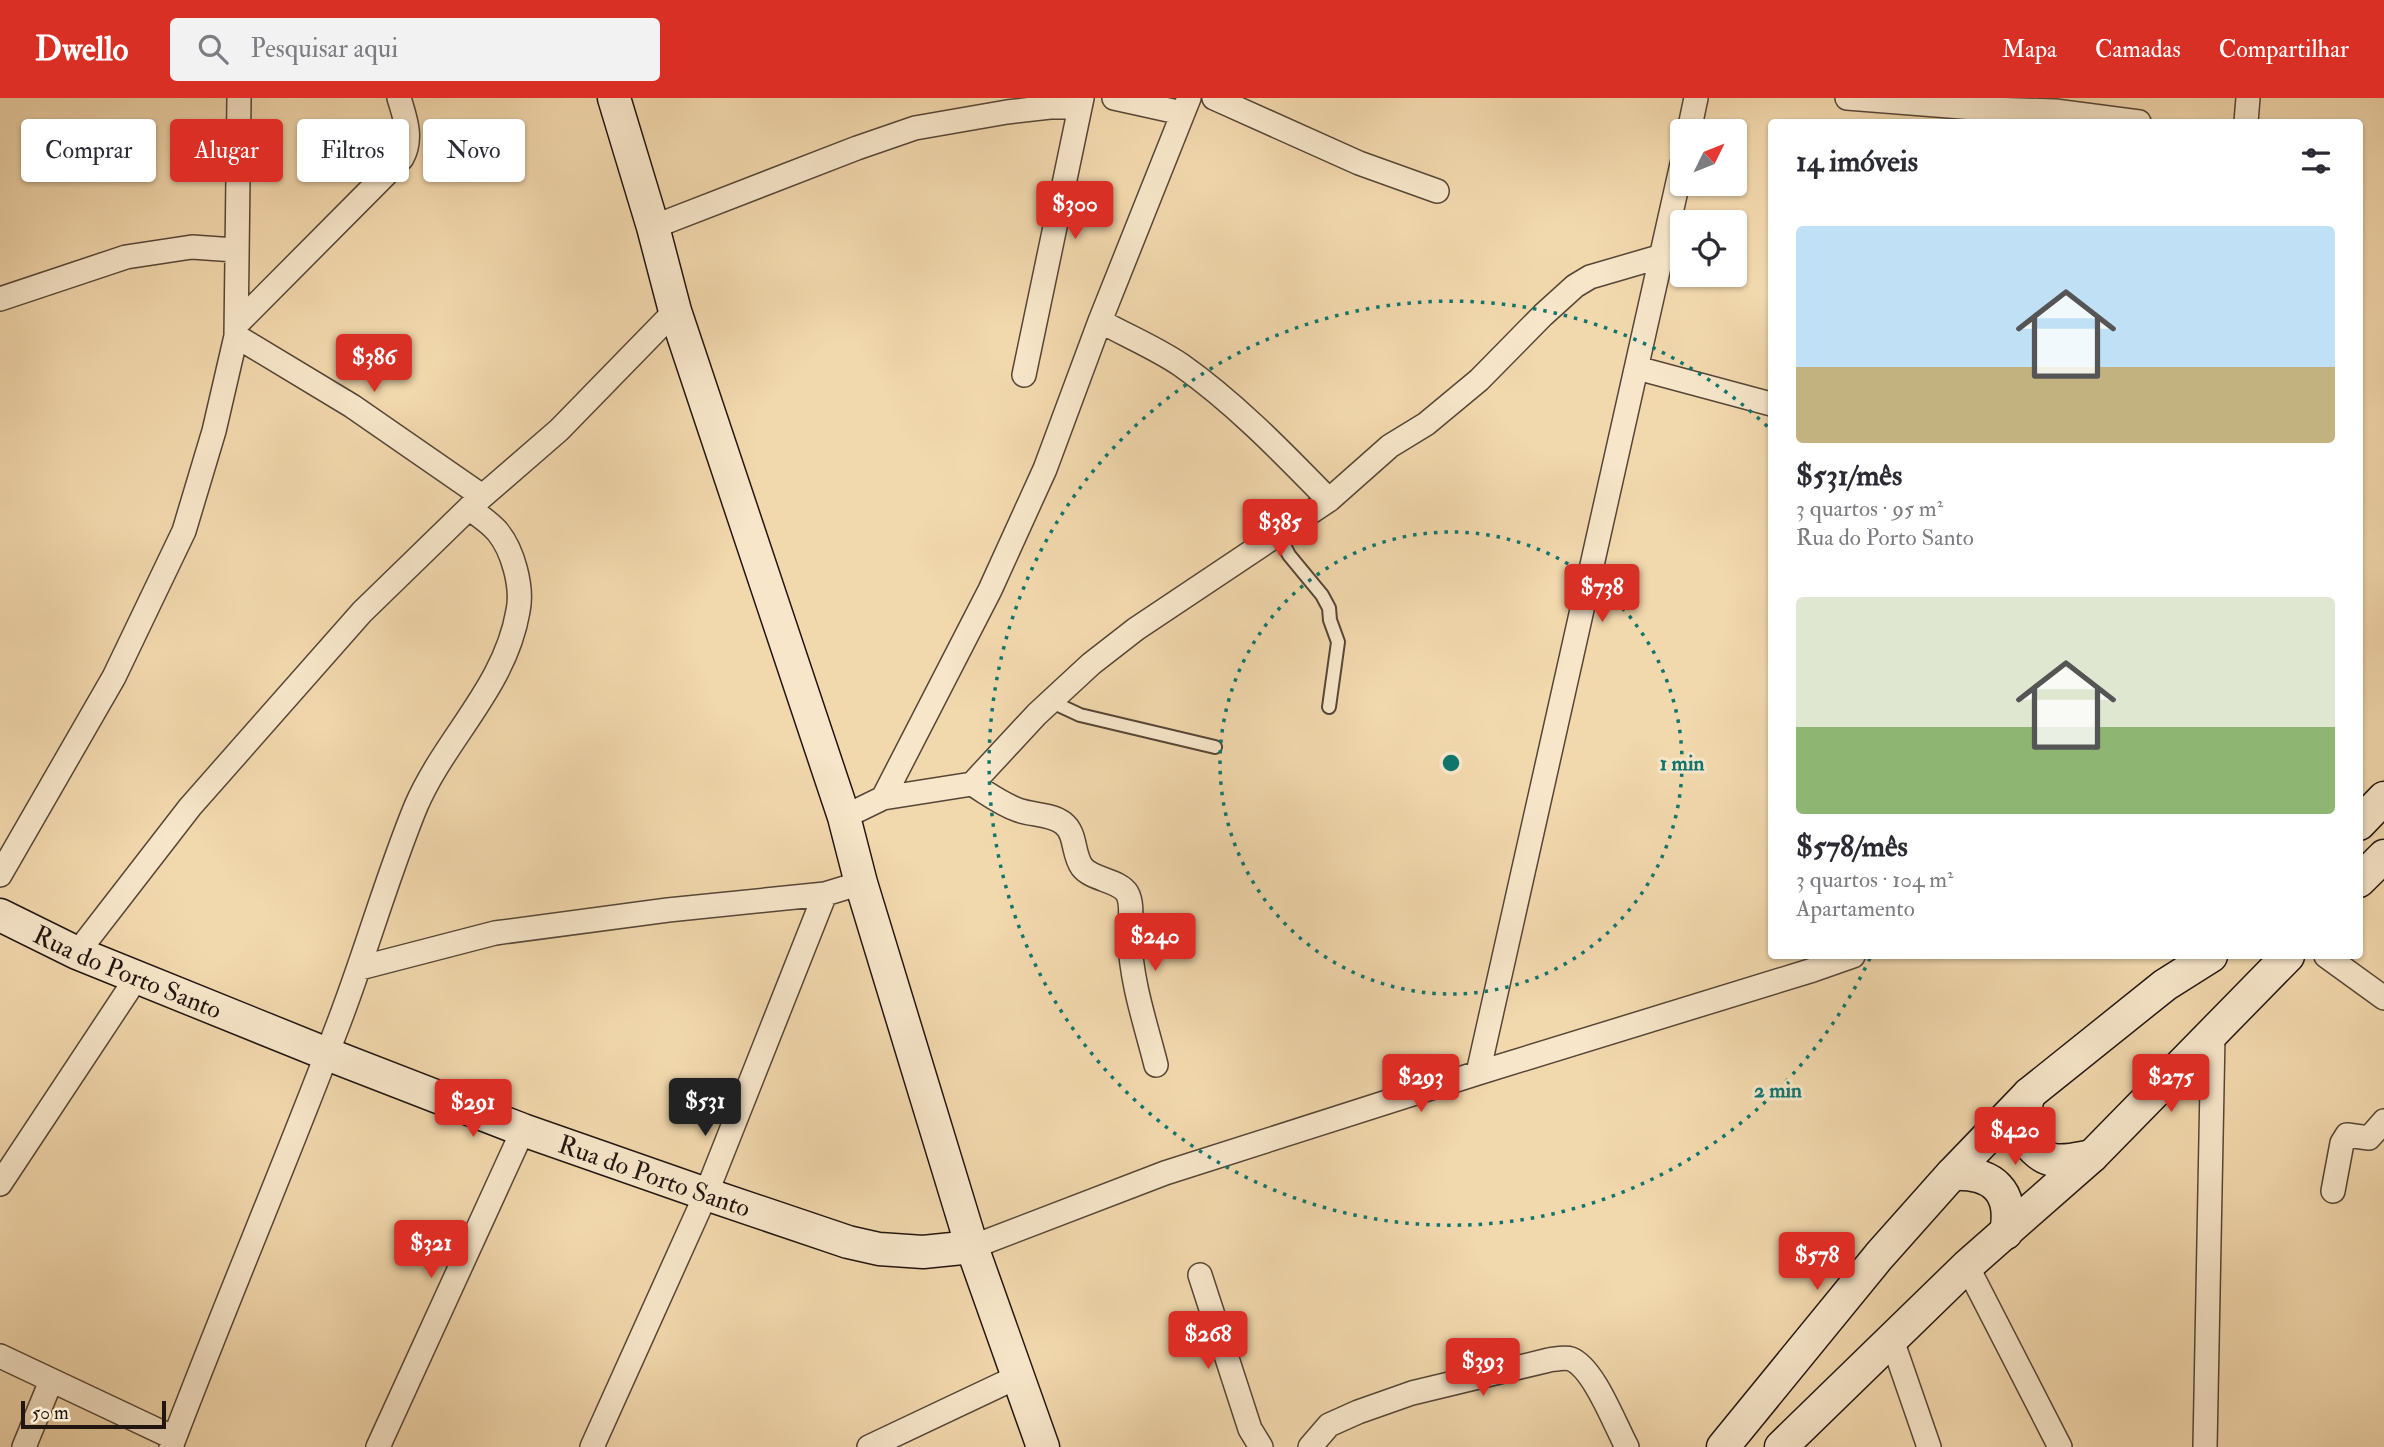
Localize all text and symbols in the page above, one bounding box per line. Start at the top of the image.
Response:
search box [170,18,660,81]
text: Dwello [35,29,128,70]
icon: search [194,30,232,68]
text: Pesquisar aqui [250,33,398,65]
text: Mapa [2002,34,2057,65]
text: Camadas [2095,34,2181,65]
text: Compartilhar [2219,34,2349,65]
chip: Comprar [21,119,156,182]
chip: Alugar [170,119,283,182]
chip: Filtros [297,119,409,182]
chip: Novo [423,119,525,182]
north arrow [1670,119,1746,196]
map controls [1670,119,1747,287]
icon: filters [2297,142,2335,180]
text: 14 imóveis [1796,143,1918,180]
pin: $300 [1034,181,1116,241]
text: $300 [1052,189,1098,218]
button: locate [1670,210,1747,287]
icon: home [2003,271,2129,397]
pin: $386 [333,334,415,394]
text: $386 [352,342,396,371]
text: $531/mês [1796,457,1902,494]
text: 3 quartos · 95 m² [1796,494,1943,523]
pin: $385 [1239,500,1321,559]
text: $385 [1259,507,1301,536]
text: Rua do Porto Santo [1796,523,1974,552]
pin: $738 [1561,564,1643,624]
text: $738 [1580,572,1624,601]
icon: home [2003,642,2129,768]
text: 1 min [1660,750,1704,777]
centre of rings [1439,751,1463,775]
text: $578/mês [1796,828,1908,865]
text: 3 quartos · 104 m² [1796,865,1954,894]
text: Apartamento [1796,894,1915,923]
pin: $240 [1114,914,1196,973]
street label: Rua do Porto Santo [28,919,226,1027]
text: $240 [1131,921,1179,950]
pin: $293 [1380,1054,1462,1114]
pin: $275 [2130,1054,2212,1114]
text: $293 [1398,1062,1444,1091]
text: $275 [2148,1062,2194,1091]
text: 2 min [1754,1077,1802,1104]
pin: $531 [664,1079,746,1138]
pin: $291 [432,1080,514,1139]
text: $531 [685,1086,725,1115]
text: $291 [451,1087,495,1116]
pin: $420 [1974,1108,2056,1167]
text: $420 [1991,1115,2039,1144]
street label: Rua do Porto Santo [554,1129,754,1225]
pin: $321 [390,1220,472,1280]
text: $321 [410,1228,452,1257]
pin: $578 [1776,1232,1858,1292]
text: $578 [1795,1240,1839,1269]
pin: $268 [1167,1312,1249,1371]
text: $268 [1184,1319,1232,1348]
pin: $393 [1442,1338,1524,1398]
text: $393 [1462,1346,1504,1375]
scale bar [21,1398,166,1430]
text: 50 m [32,1401,69,1425]

